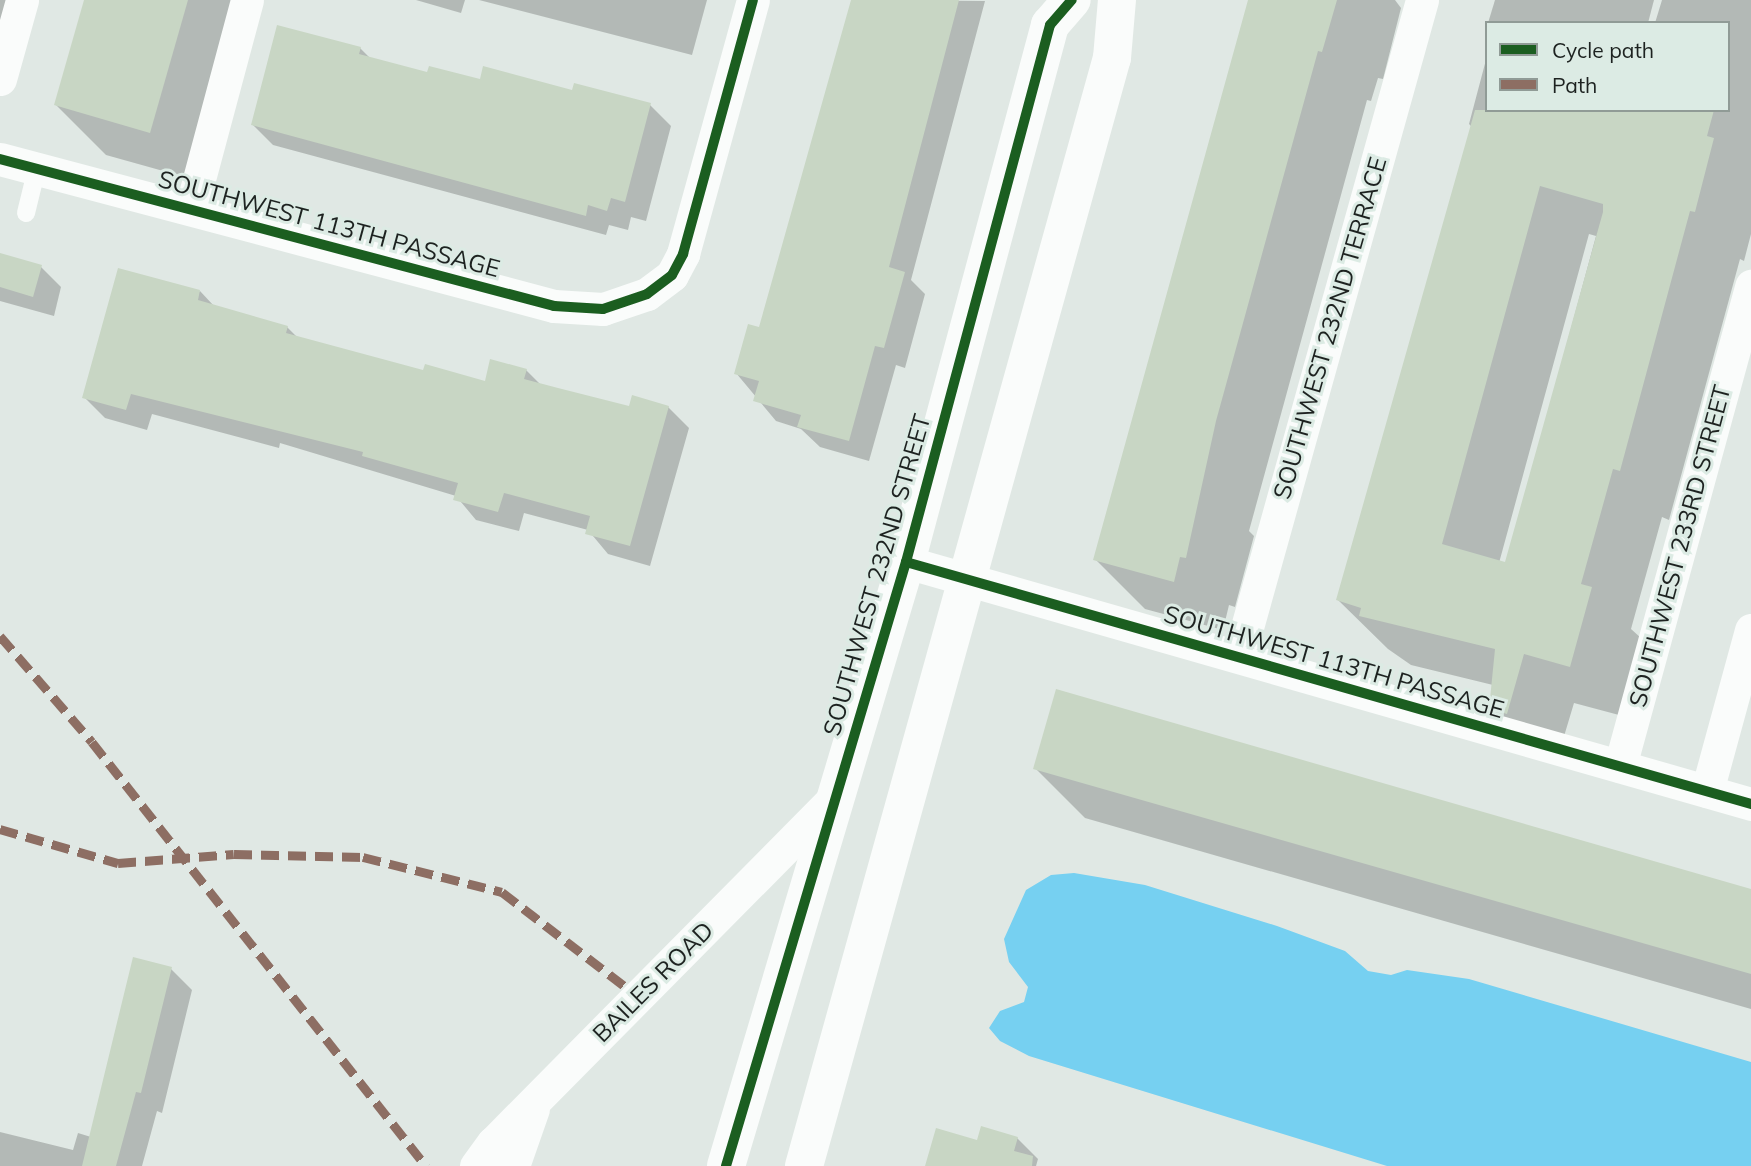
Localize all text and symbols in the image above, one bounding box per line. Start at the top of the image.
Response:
legend [1485,21,1730,112]
text: Cycle path [1552,37,1654,63]
text: Path [1552,72,1597,98]
street label: SOUTHWEST 232ND TERRACE [1267,154,1393,502]
street label: SOUTHWEST 113TH PASSAGE [155,164,503,284]
street label: SOUTHWEST 233RD STREET [1623,382,1737,710]
street label: SOUTHWEST 232ND STREET [817,411,937,739]
street label: SOUTHWEST 113TH PASSAGE [1161,600,1507,724]
street label: BAILES ROAD [587,916,719,1048]

